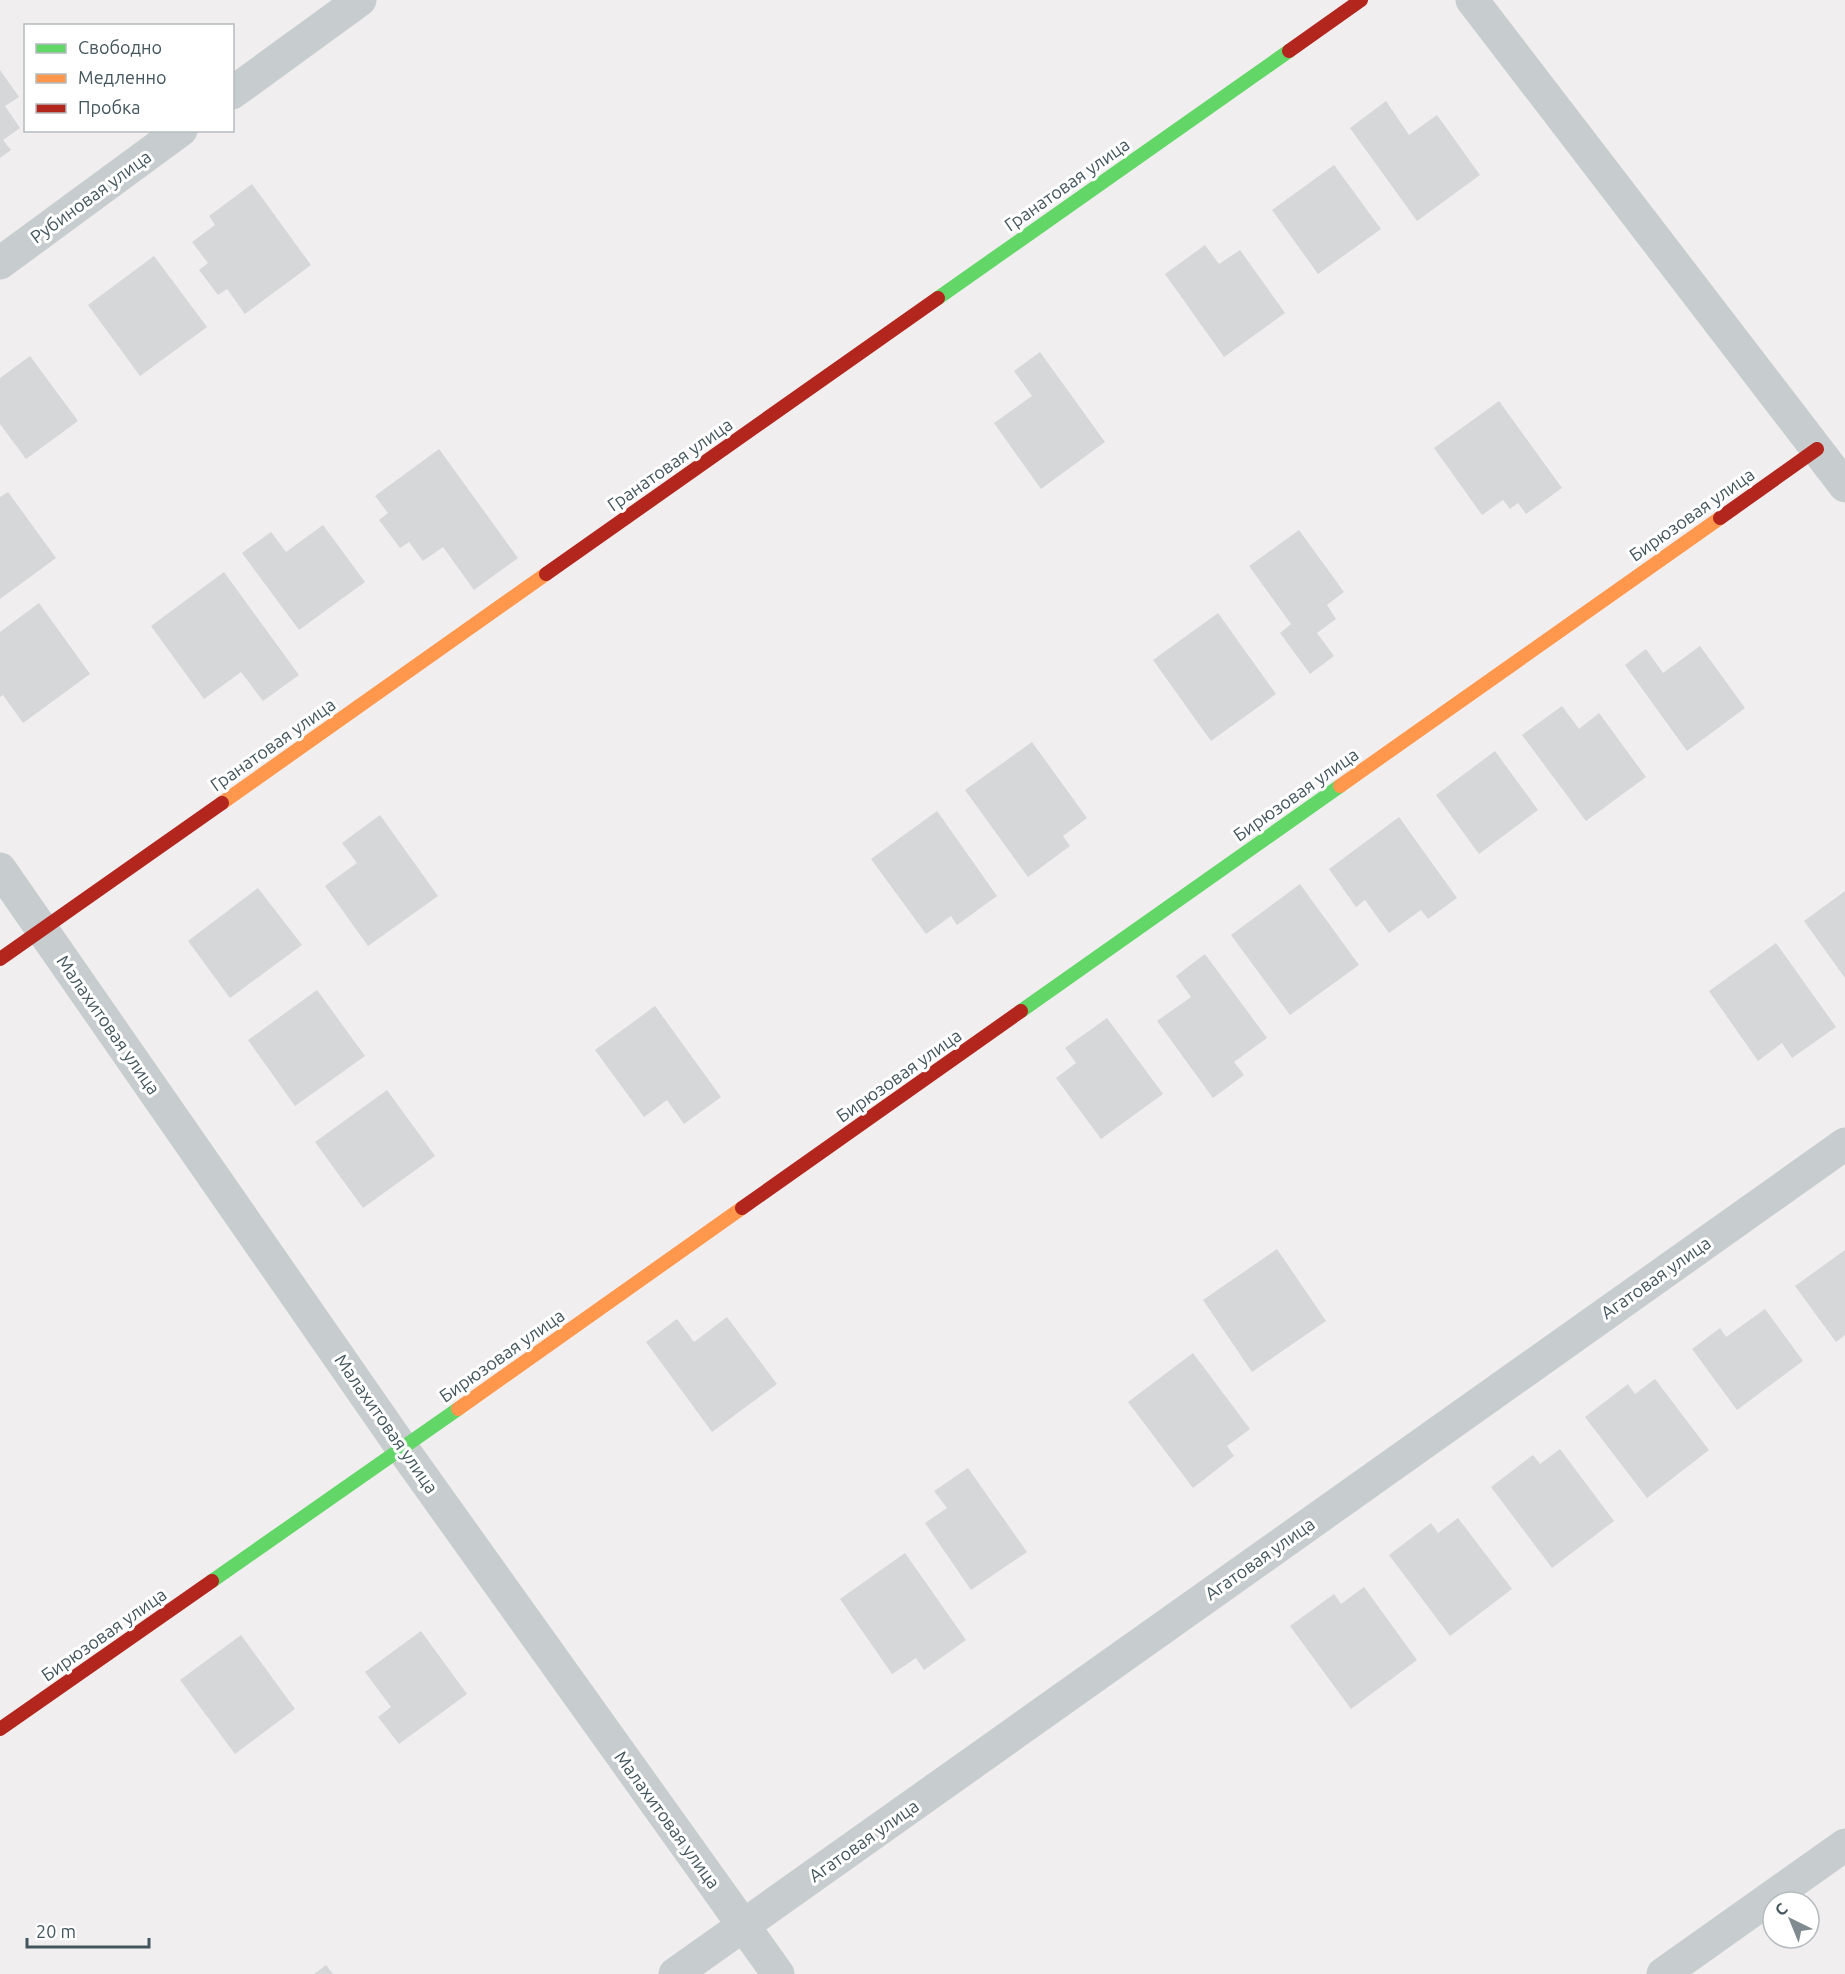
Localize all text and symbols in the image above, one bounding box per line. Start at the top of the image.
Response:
legend [24,24,234,132]
text: Свободно [78,37,162,57]
text: Медленно [78,67,167,87]
text: Пробка [78,97,141,117]
street label: Гранатовая улица [1000,134,1133,235]
street label: Рубиновая улица [26,146,155,247]
street label: Гранатовая улица [603,414,736,515]
street label: Бирюзовая улица [1625,464,1758,565]
street label: Гранатовая улица [206,694,339,795]
street label: Бирюзовая улица [1229,744,1362,845]
street label: Малахитовая улица [53,951,164,1098]
street label: Бирюзовая улица [832,1025,965,1126]
street label: Агатовая улица [1597,1232,1714,1322]
street label: Бирюзовая улица [435,1305,568,1406]
street label: Малахитовая улица [331,1350,442,1497]
street label: Агатовая улица [1201,1513,1318,1603]
street label: Бирюзовая улица [37,1584,170,1685]
street label: Малахитовая улица [611,1747,724,1892]
street label: Агатовая улица [805,1795,922,1885]
north arrow [1761,1890,1821,1950]
text: С [1771,1899,1791,1919]
scale bar [27,1911,148,1949]
text: 20 m [36,1921,76,1941]

